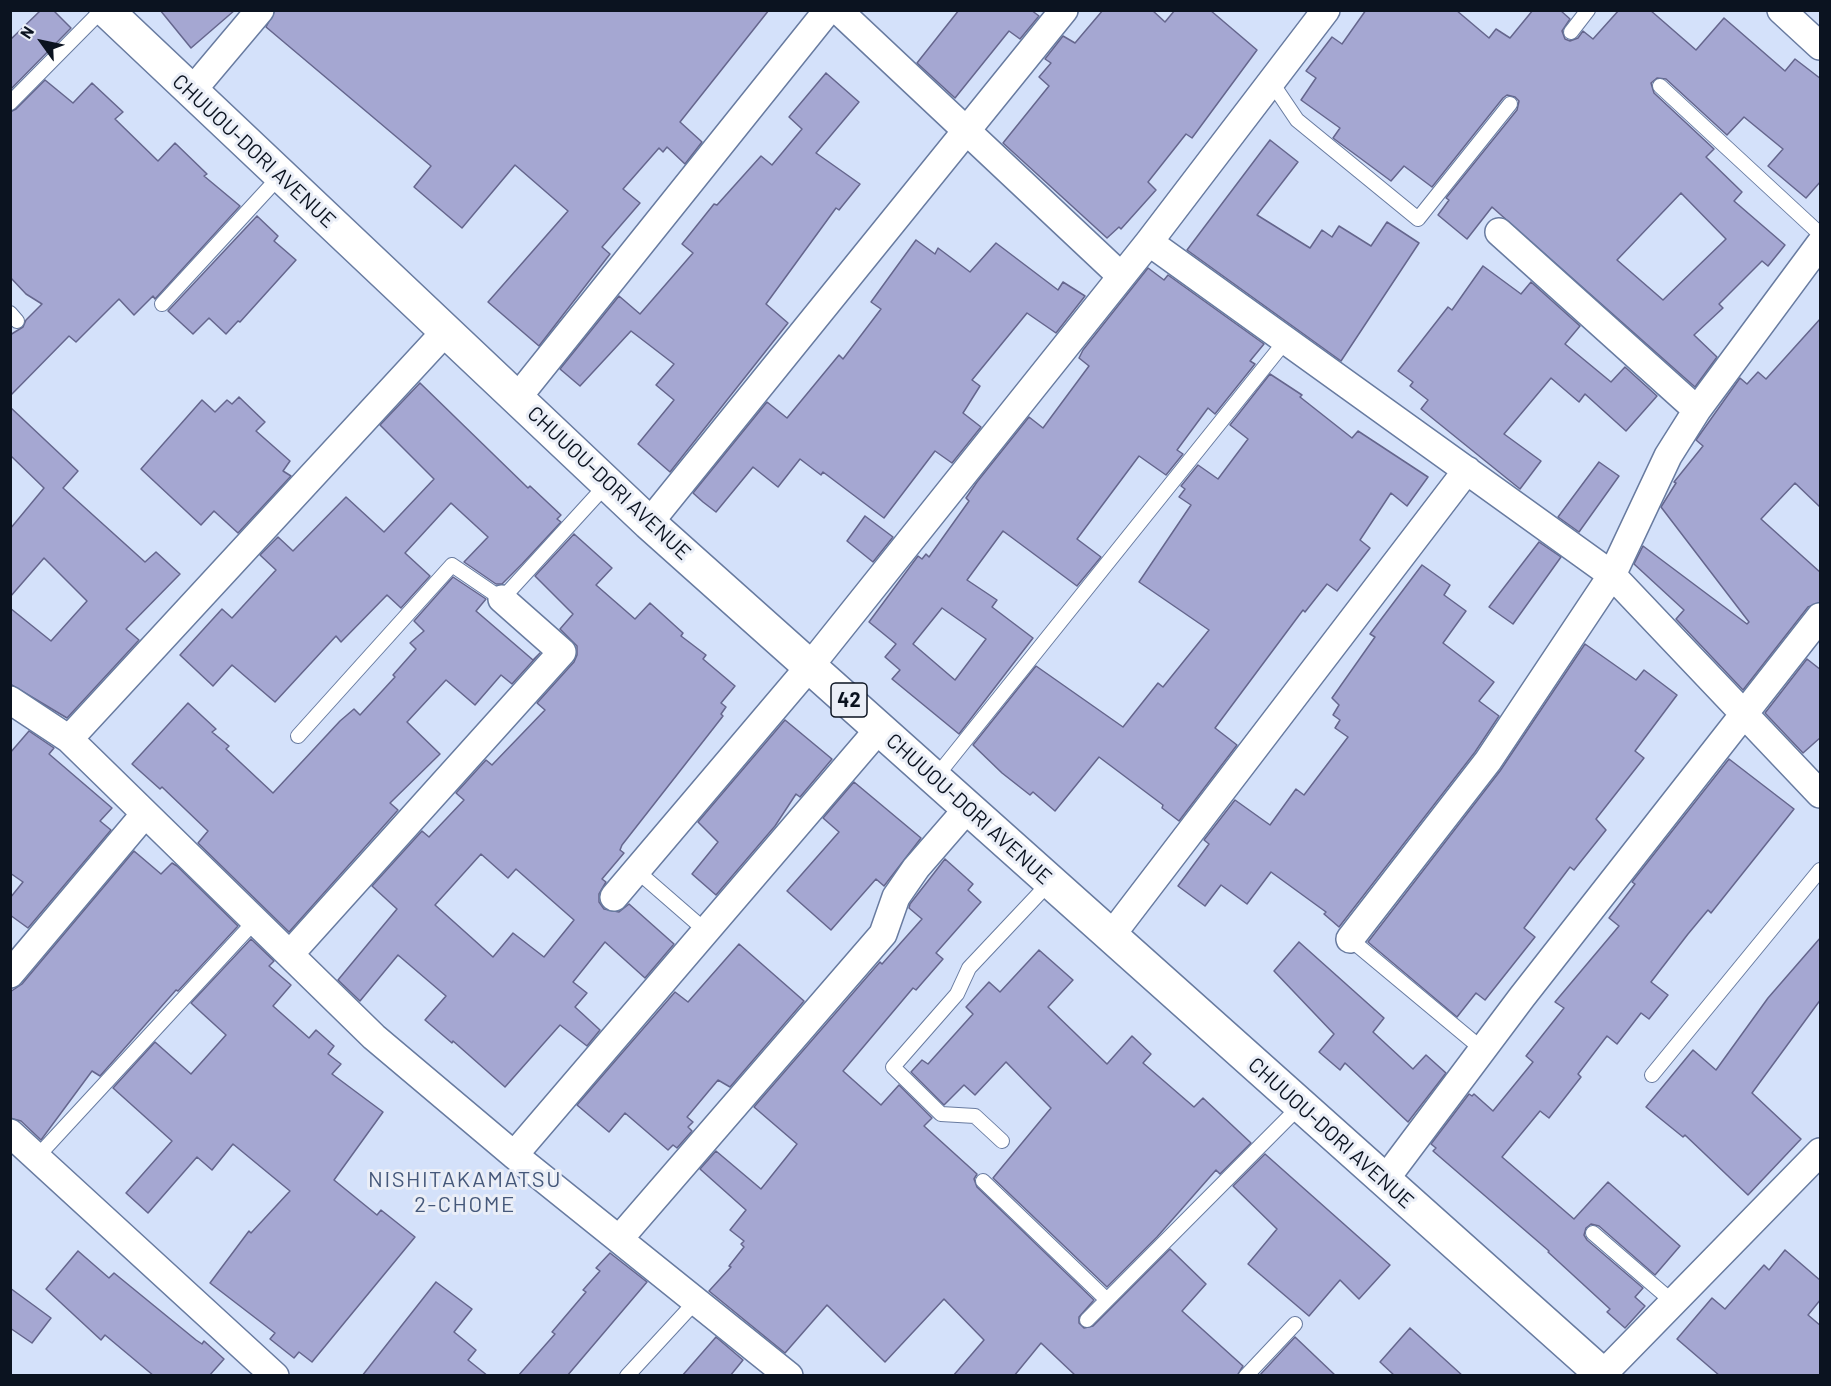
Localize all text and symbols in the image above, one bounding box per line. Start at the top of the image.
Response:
north arrow [12,12,72,72]
text: N [16,22,37,42]
street label: CHUUOU-DORI AVENUE [167,69,341,233]
street label: CHUUOU-DORI AVENUE [522,401,696,565]
road number: 42 [831,683,867,717]
street label: CHUUOU-DORI AVENUE [881,728,1057,890]
street label: CHUUOU-DORI AVENUE [1243,1052,1419,1214]
district label: NISHITAKAMATSU 2-CHOME [368,1167,562,1218]

